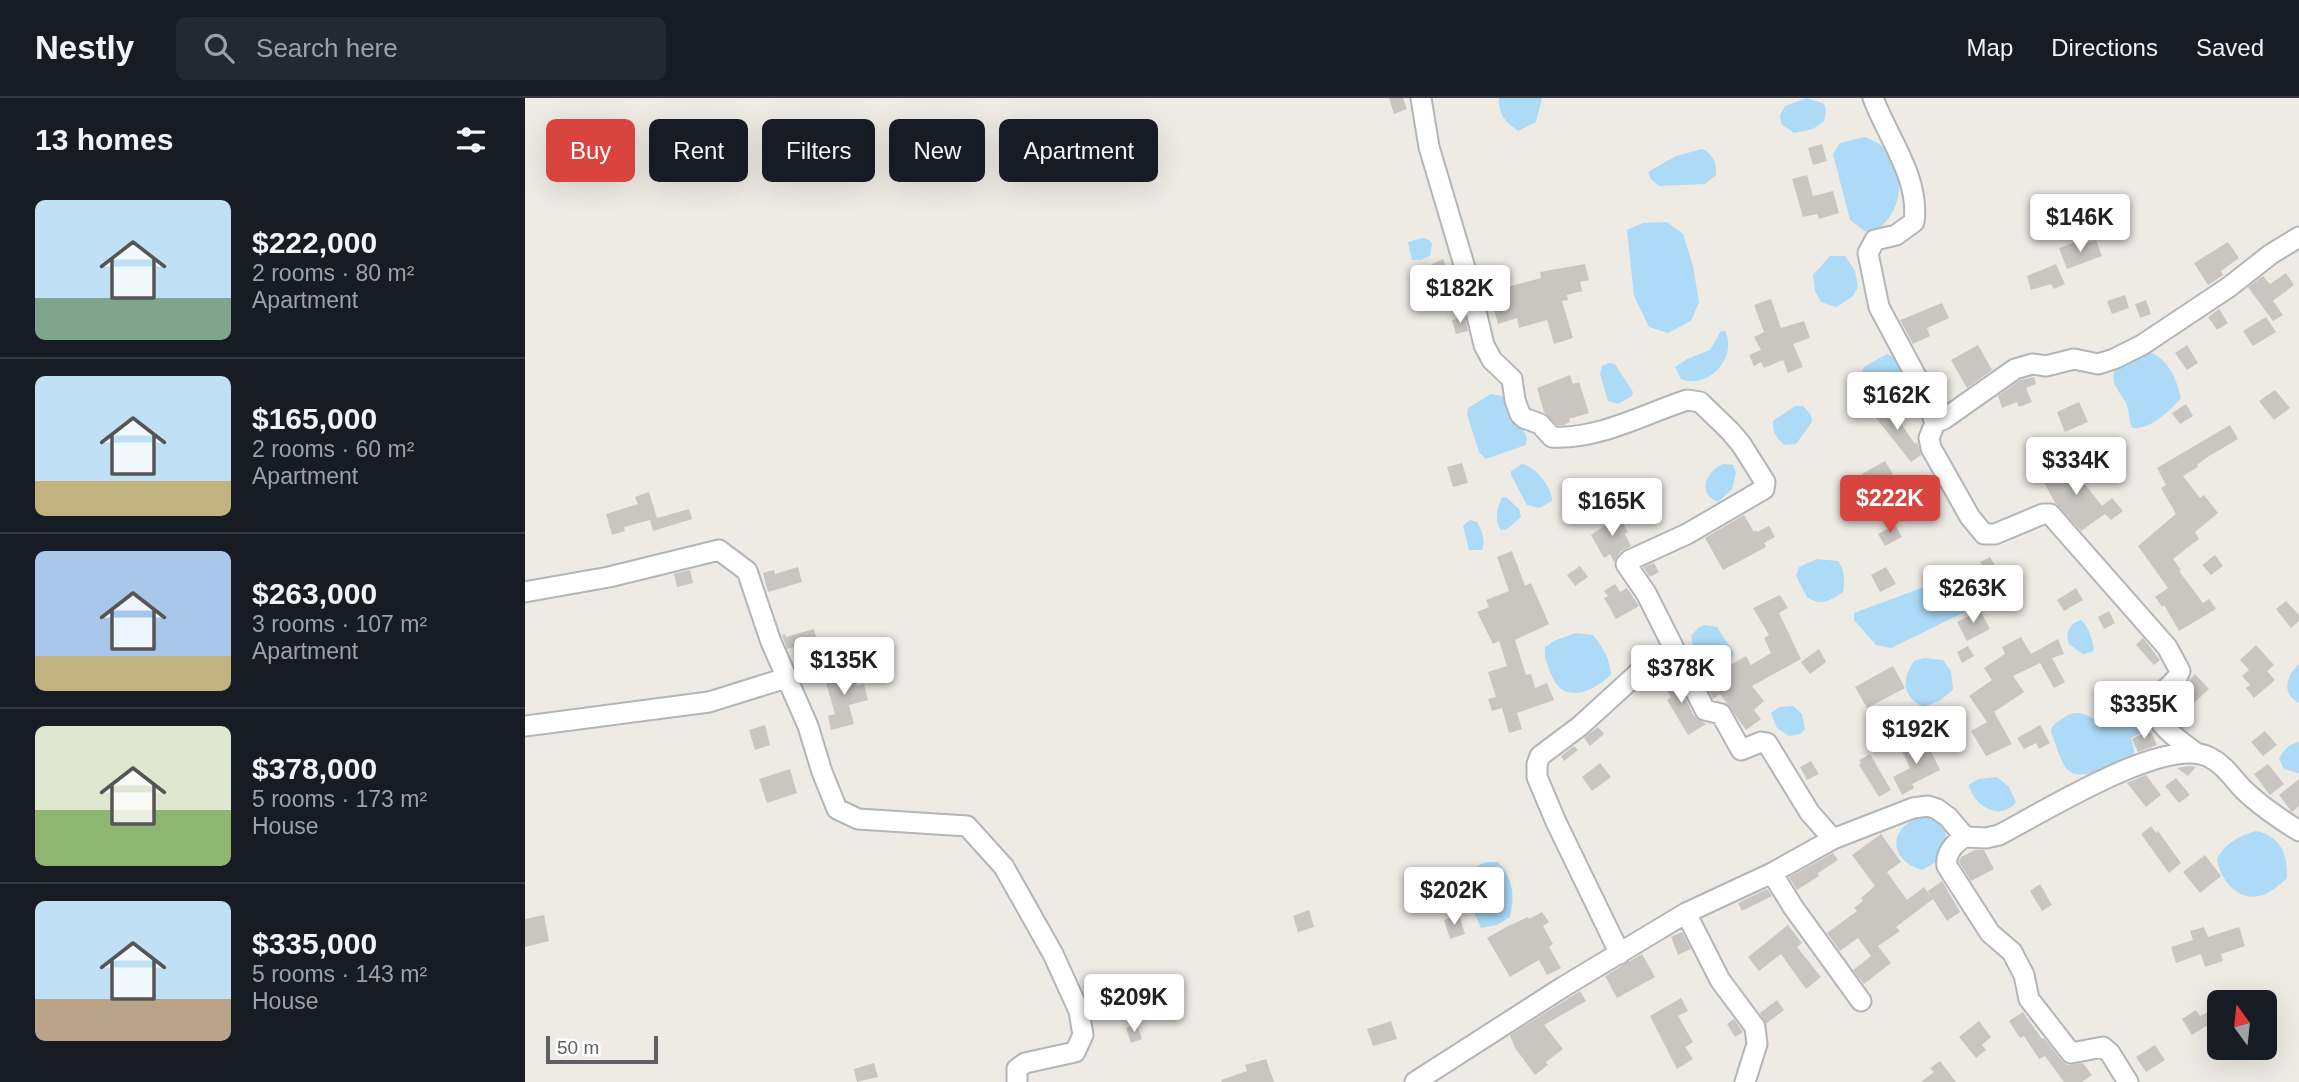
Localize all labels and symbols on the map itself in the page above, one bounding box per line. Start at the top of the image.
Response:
pin: $146K [2031,194,2129,254]
pin: $182K [1411,266,1509,325]
pin: $162K [1848,372,1946,432]
pin: $334K [2027,438,2125,497]
pin: $222K [1841,476,1939,535]
pin: $165K [1563,478,1661,538]
pin: $263K [1924,566,2022,625]
pin: $135K [795,638,893,697]
pin: $378K [1632,646,1730,705]
pin: $335K [2095,682,2193,741]
pin: $192K [1867,706,1965,766]
pin: $202K [1405,868,1503,927]
pin: $209K [1085,974,1183,1034]
north arrow [2207,990,2277,1060]
scale bar [546,1033,658,1065]

